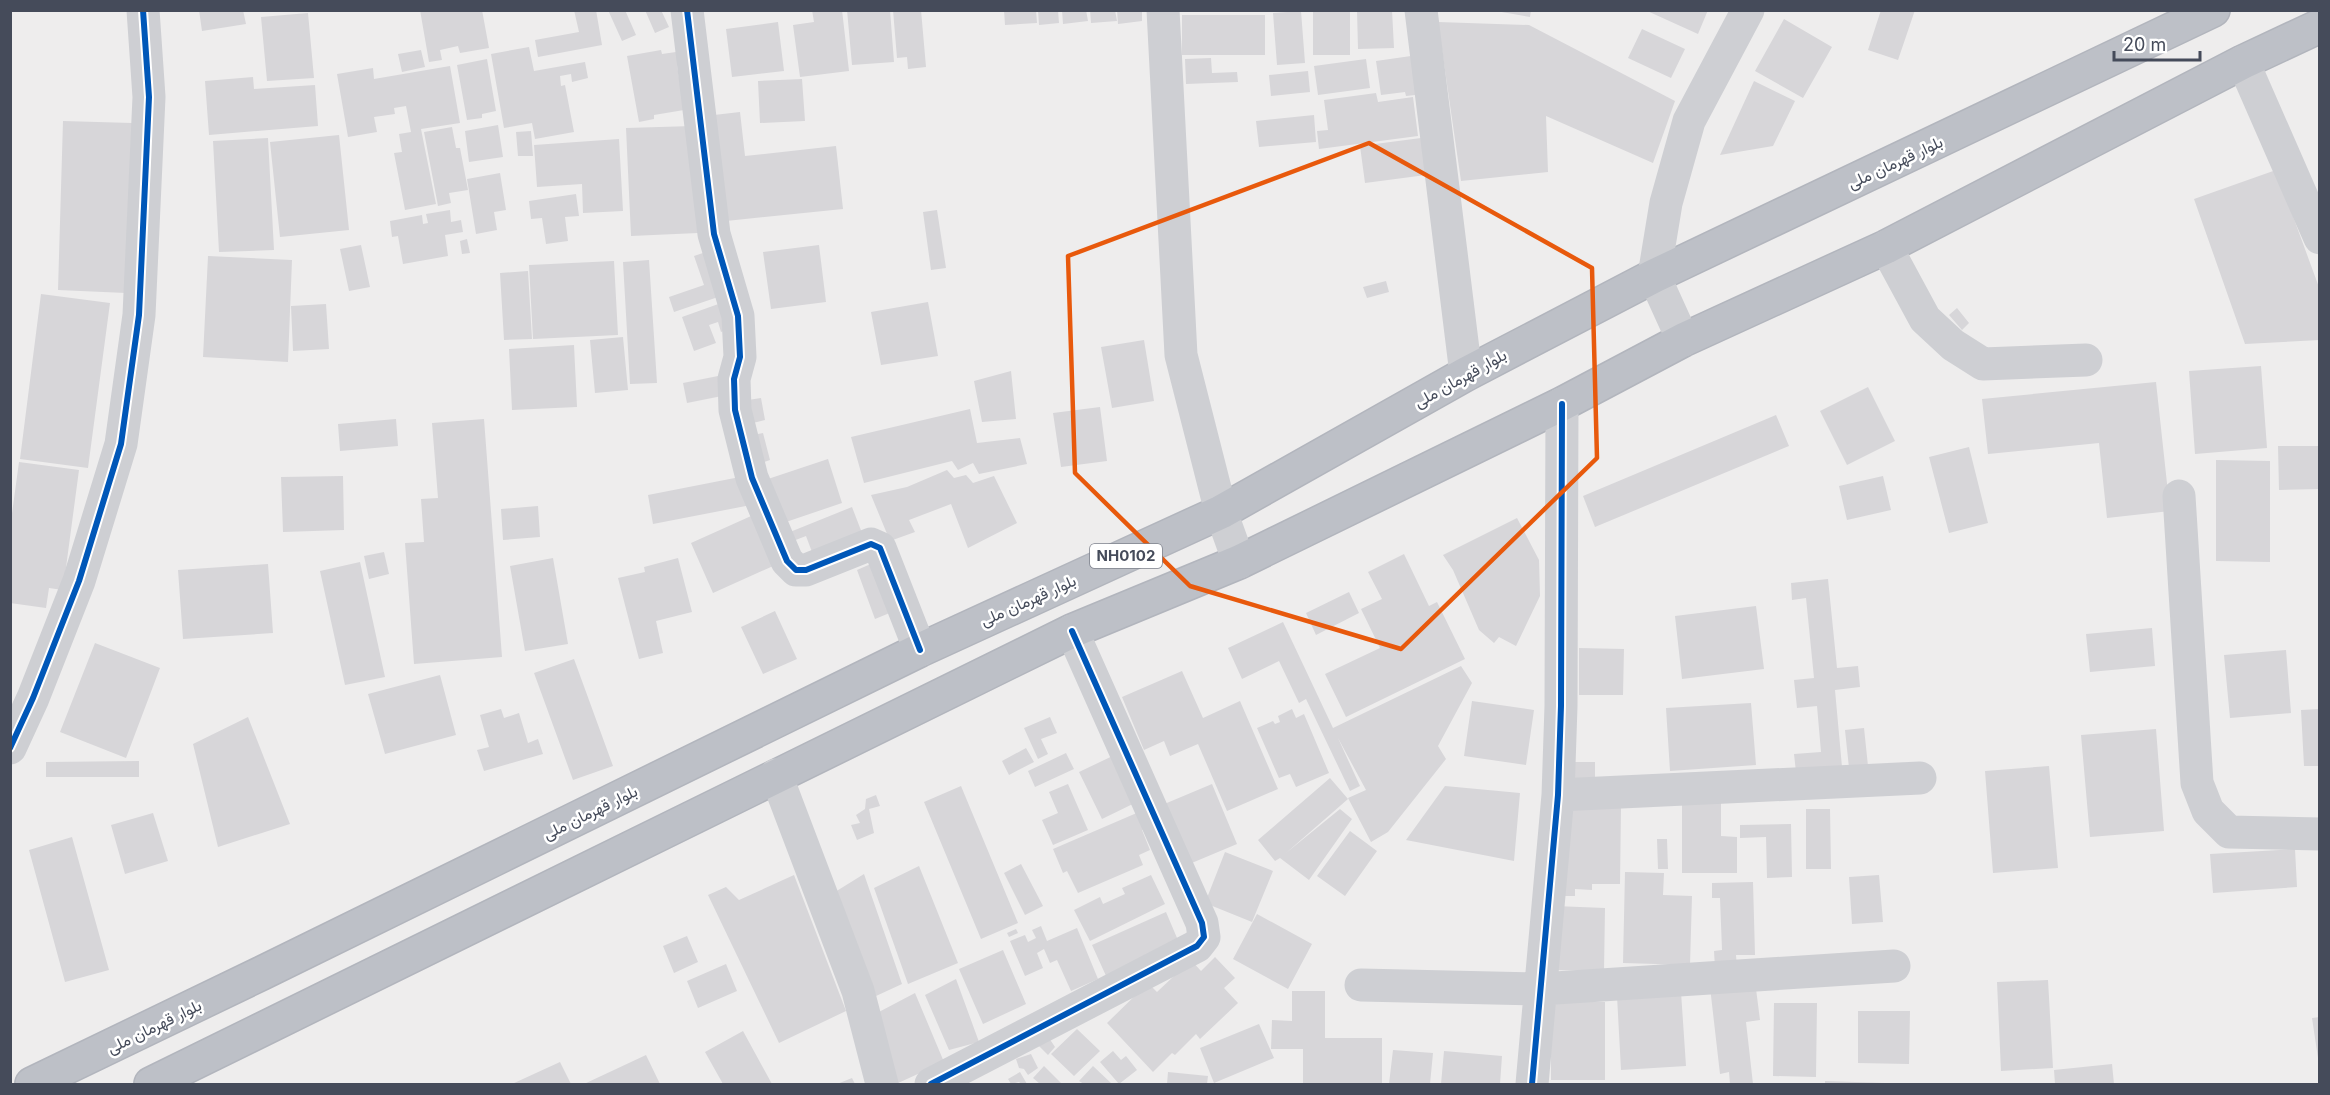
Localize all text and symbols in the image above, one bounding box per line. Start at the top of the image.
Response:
scale bar [2114,24,2200,62]
text: 20 m [2123,34,2166,55]
street label: بلوار قهرمان ملی [1844,131,1946,194]
street label: بلوار قهرمان ملی [1410,344,1510,413]
road number: NH0102 [1090,544,1162,568]
street label: بلوار قهرمان ملی [977,570,1079,631]
street label: بلوار قهرمان ملی [539,780,641,844]
street label: بلوار قهرمان ملی [103,994,205,1058]

